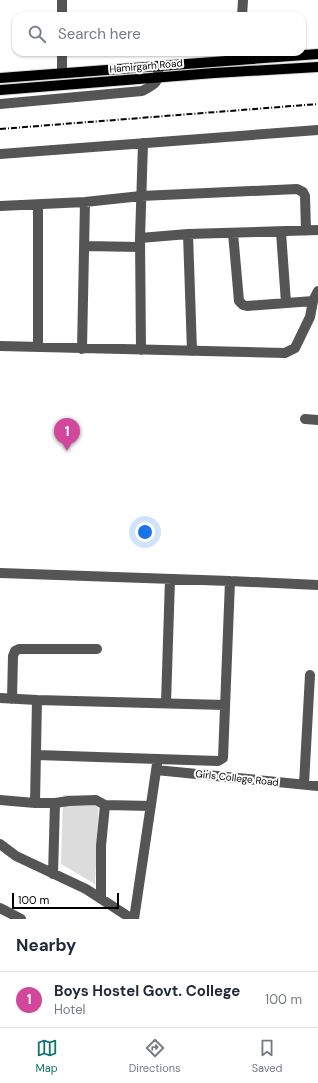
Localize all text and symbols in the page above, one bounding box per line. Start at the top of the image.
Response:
search box [12,12,306,56]
icon: search [26,23,48,45]
text: Search here [58,24,141,44]
street label: Hamirgarh Road [109,56,183,76]
pin: 1 [54,418,80,451]
your location [135,522,155,542]
street label: Girls College Road [195,767,279,789]
scale bar [12,891,119,910]
text: 100 m [18,893,49,907]
text: Nearby [16,934,76,956]
text: Boys Hostel Govt. College [54,981,240,1001]
text: 1 [27,991,31,1008]
text: 100 m [265,991,302,1008]
text: Hotel [54,1001,86,1018]
tab: Map [36,1037,58,1075]
tab: Directions [129,1037,181,1075]
tab: Saved [252,1037,282,1075]

